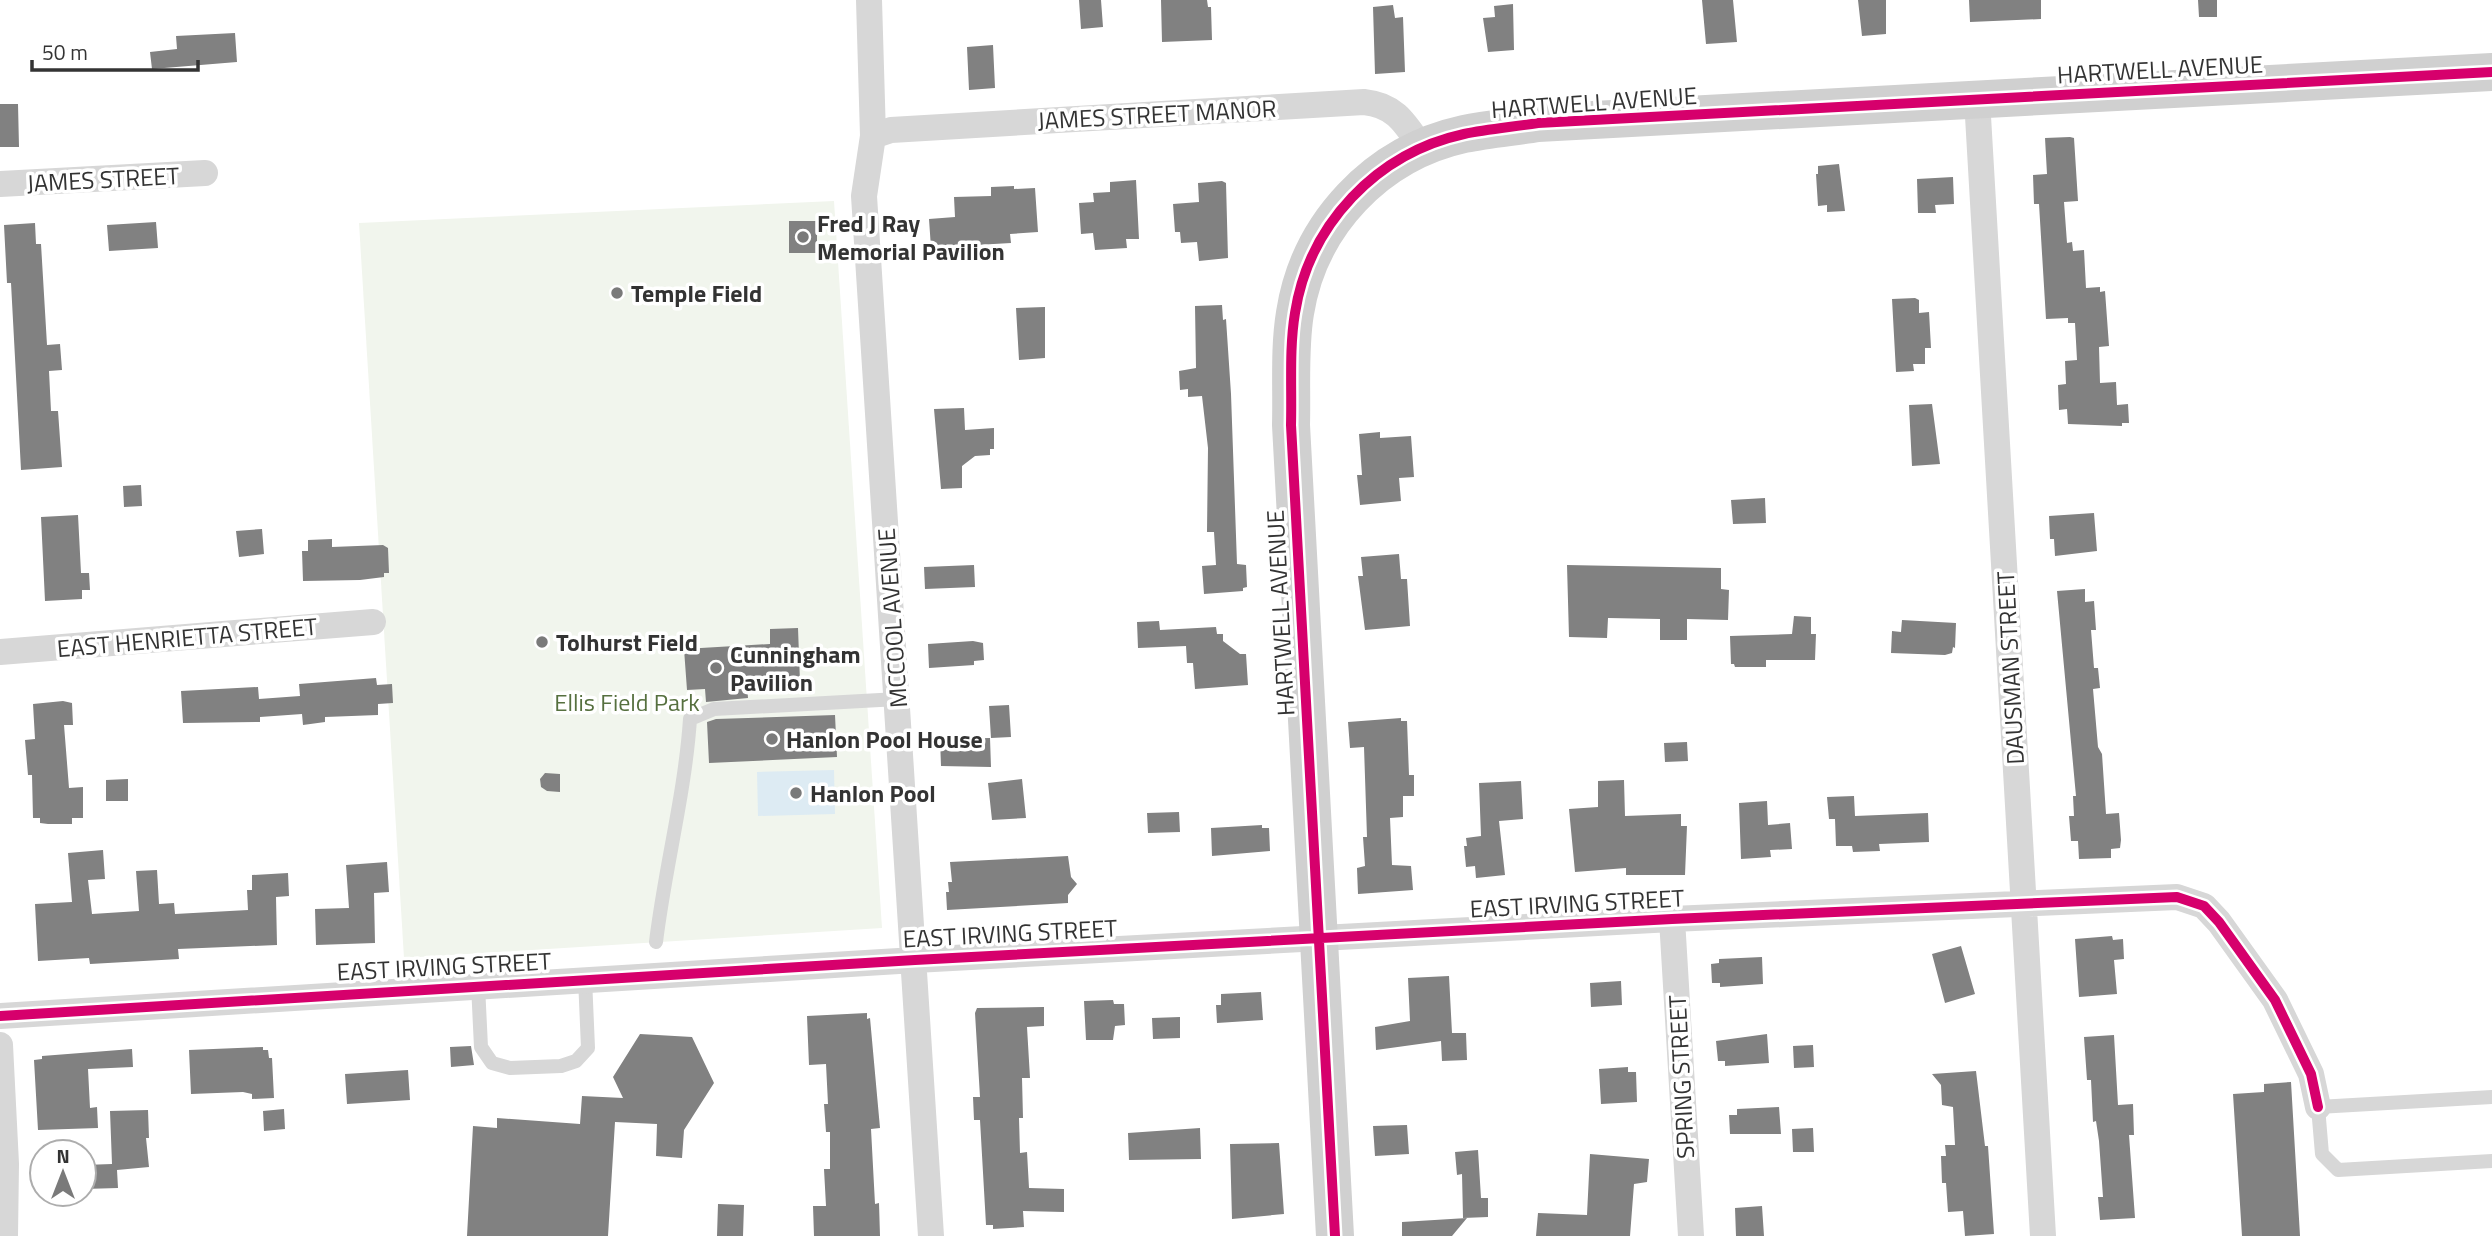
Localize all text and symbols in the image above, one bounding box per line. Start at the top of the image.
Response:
scale bar [32,28,198,72]
text: 50 m [42,36,88,68]
street label: HARTWELL AVENUE [2056,46,2264,92]
street label: HARTWELL AVENUE [1490,77,1698,127]
street label: JAMES STREET MANOR [1037,90,1277,138]
street label: JAMES STREET [26,157,180,201]
place label: Fred J Ray Memorial Pavilion [817,205,1005,269]
marker: Fred J Ray Memorial Pavilion [795,229,811,245]
place label: Temple Field [631,275,762,311]
marker: Temple Field [609,285,625,301]
street label: HARTWELL AVENUE [1257,509,1303,717]
street label: MCCOOL AVENUE [868,527,916,709]
street label: DAUSMAN STREET [1987,570,2033,765]
street label: EAST HENRIETTA STREET [55,608,319,666]
place label: Tolhurst Field [556,624,698,660]
marker: Tolhurst Field [534,634,550,650]
place label: Cunningham Pavilion [730,636,861,700]
marker: Cunningham Pavilion [708,660,724,676]
park label: Ellis Field Park [554,684,700,720]
place label: Hanlon Pool House [786,721,983,757]
marker: Hanlon Pool House [764,731,780,747]
place label: Hanlon Pool [810,775,936,811]
marker: Hanlon Pool [788,785,804,801]
street label: EAST IRVING STREET [1469,879,1685,927]
street label: EAST IRVING STREET [902,909,1118,957]
street label: EAST IRVING STREET [336,942,552,990]
street label: SPRING STREET [1659,994,1703,1160]
north arrow [28,1138,98,1208]
text: N [56,1141,70,1170]

